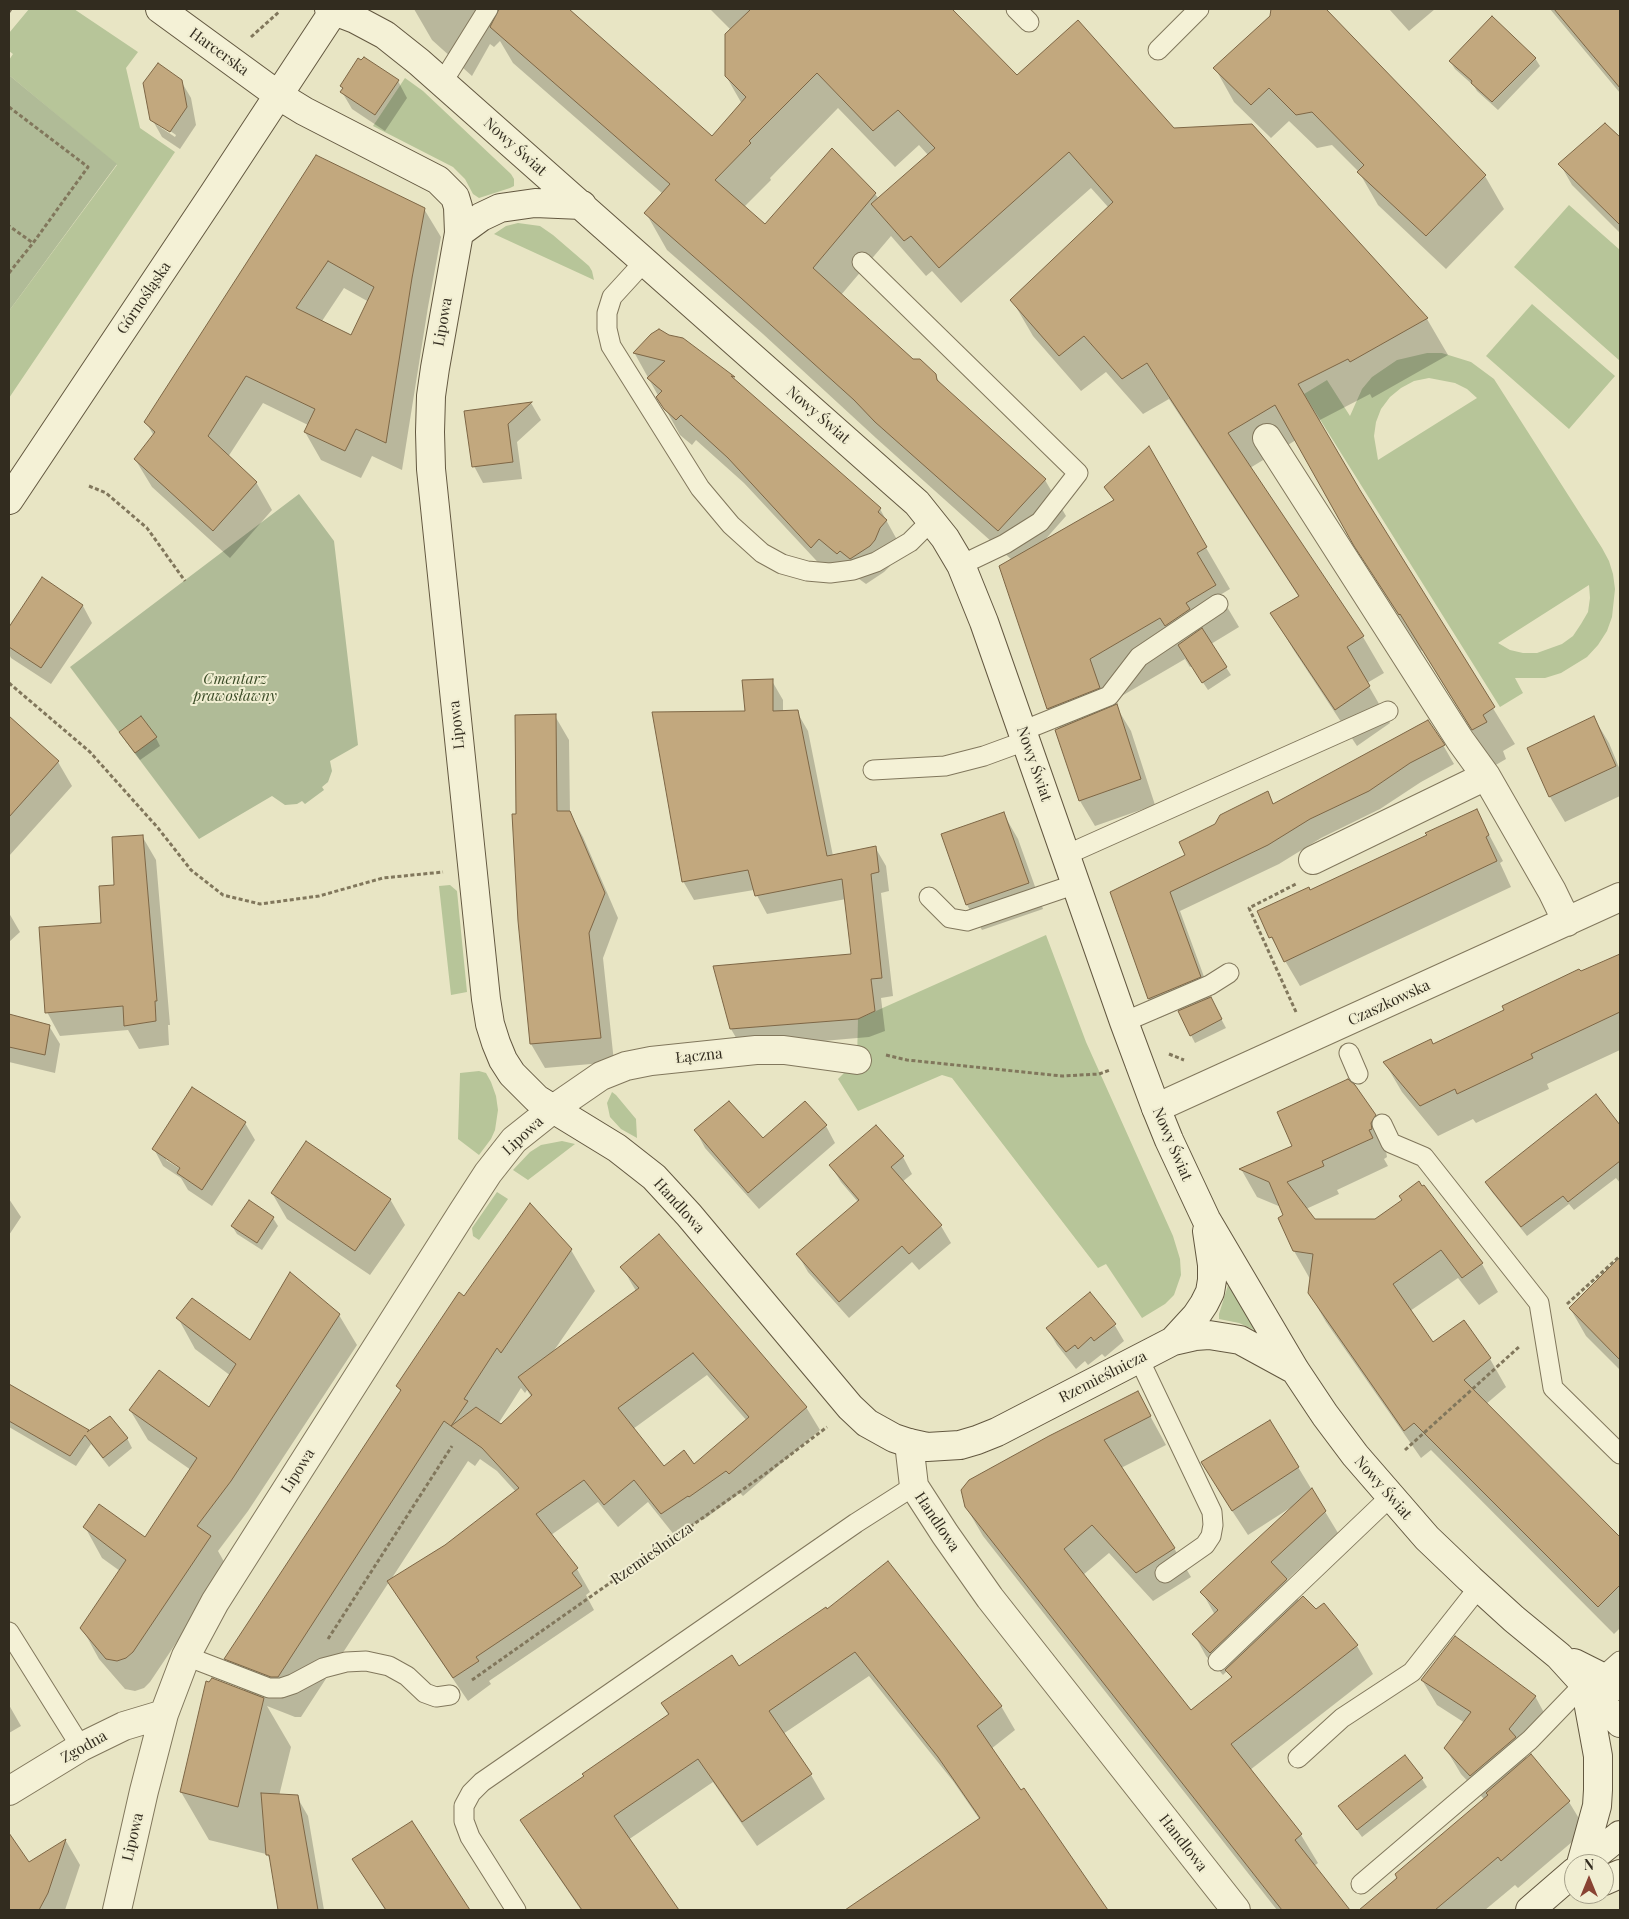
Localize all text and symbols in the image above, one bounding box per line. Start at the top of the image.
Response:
street label: Harcerska [186,24,252,80]
street label: Nowy Świat [480,114,550,180]
street label: Górnośląska [113,258,175,338]
street label: Lipowa [430,296,456,348]
street label: Nowy Świat [783,383,853,447]
park label: Cmentarz prawosławny [193,670,277,705]
street label: Lipowa [445,700,469,750]
street label: Nowy Świat [1013,724,1055,804]
street label: Czaszkowska [1345,976,1433,1030]
street label: Łączna [675,1045,723,1067]
street label: Nowy Świat [1148,1105,1196,1183]
street label: Lipowa [499,1113,547,1159]
street label: Handlowa [650,1175,708,1237]
street label: Rzemieślnicza [1056,1347,1150,1407]
street label: Lipowa [277,1445,319,1497]
street label: Nowy Świat [1351,1453,1415,1523]
street label: Handlowa [911,1489,963,1555]
street label: Rzemieślnicza [608,1519,696,1589]
street label: Zgodna [58,1727,110,1767]
street label: Lipowa [119,1811,147,1863]
street label: Handlowa [1155,1811,1211,1875]
north arrow [1564,1854,1614,1904]
text: N [1584,1855,1594,1874]

